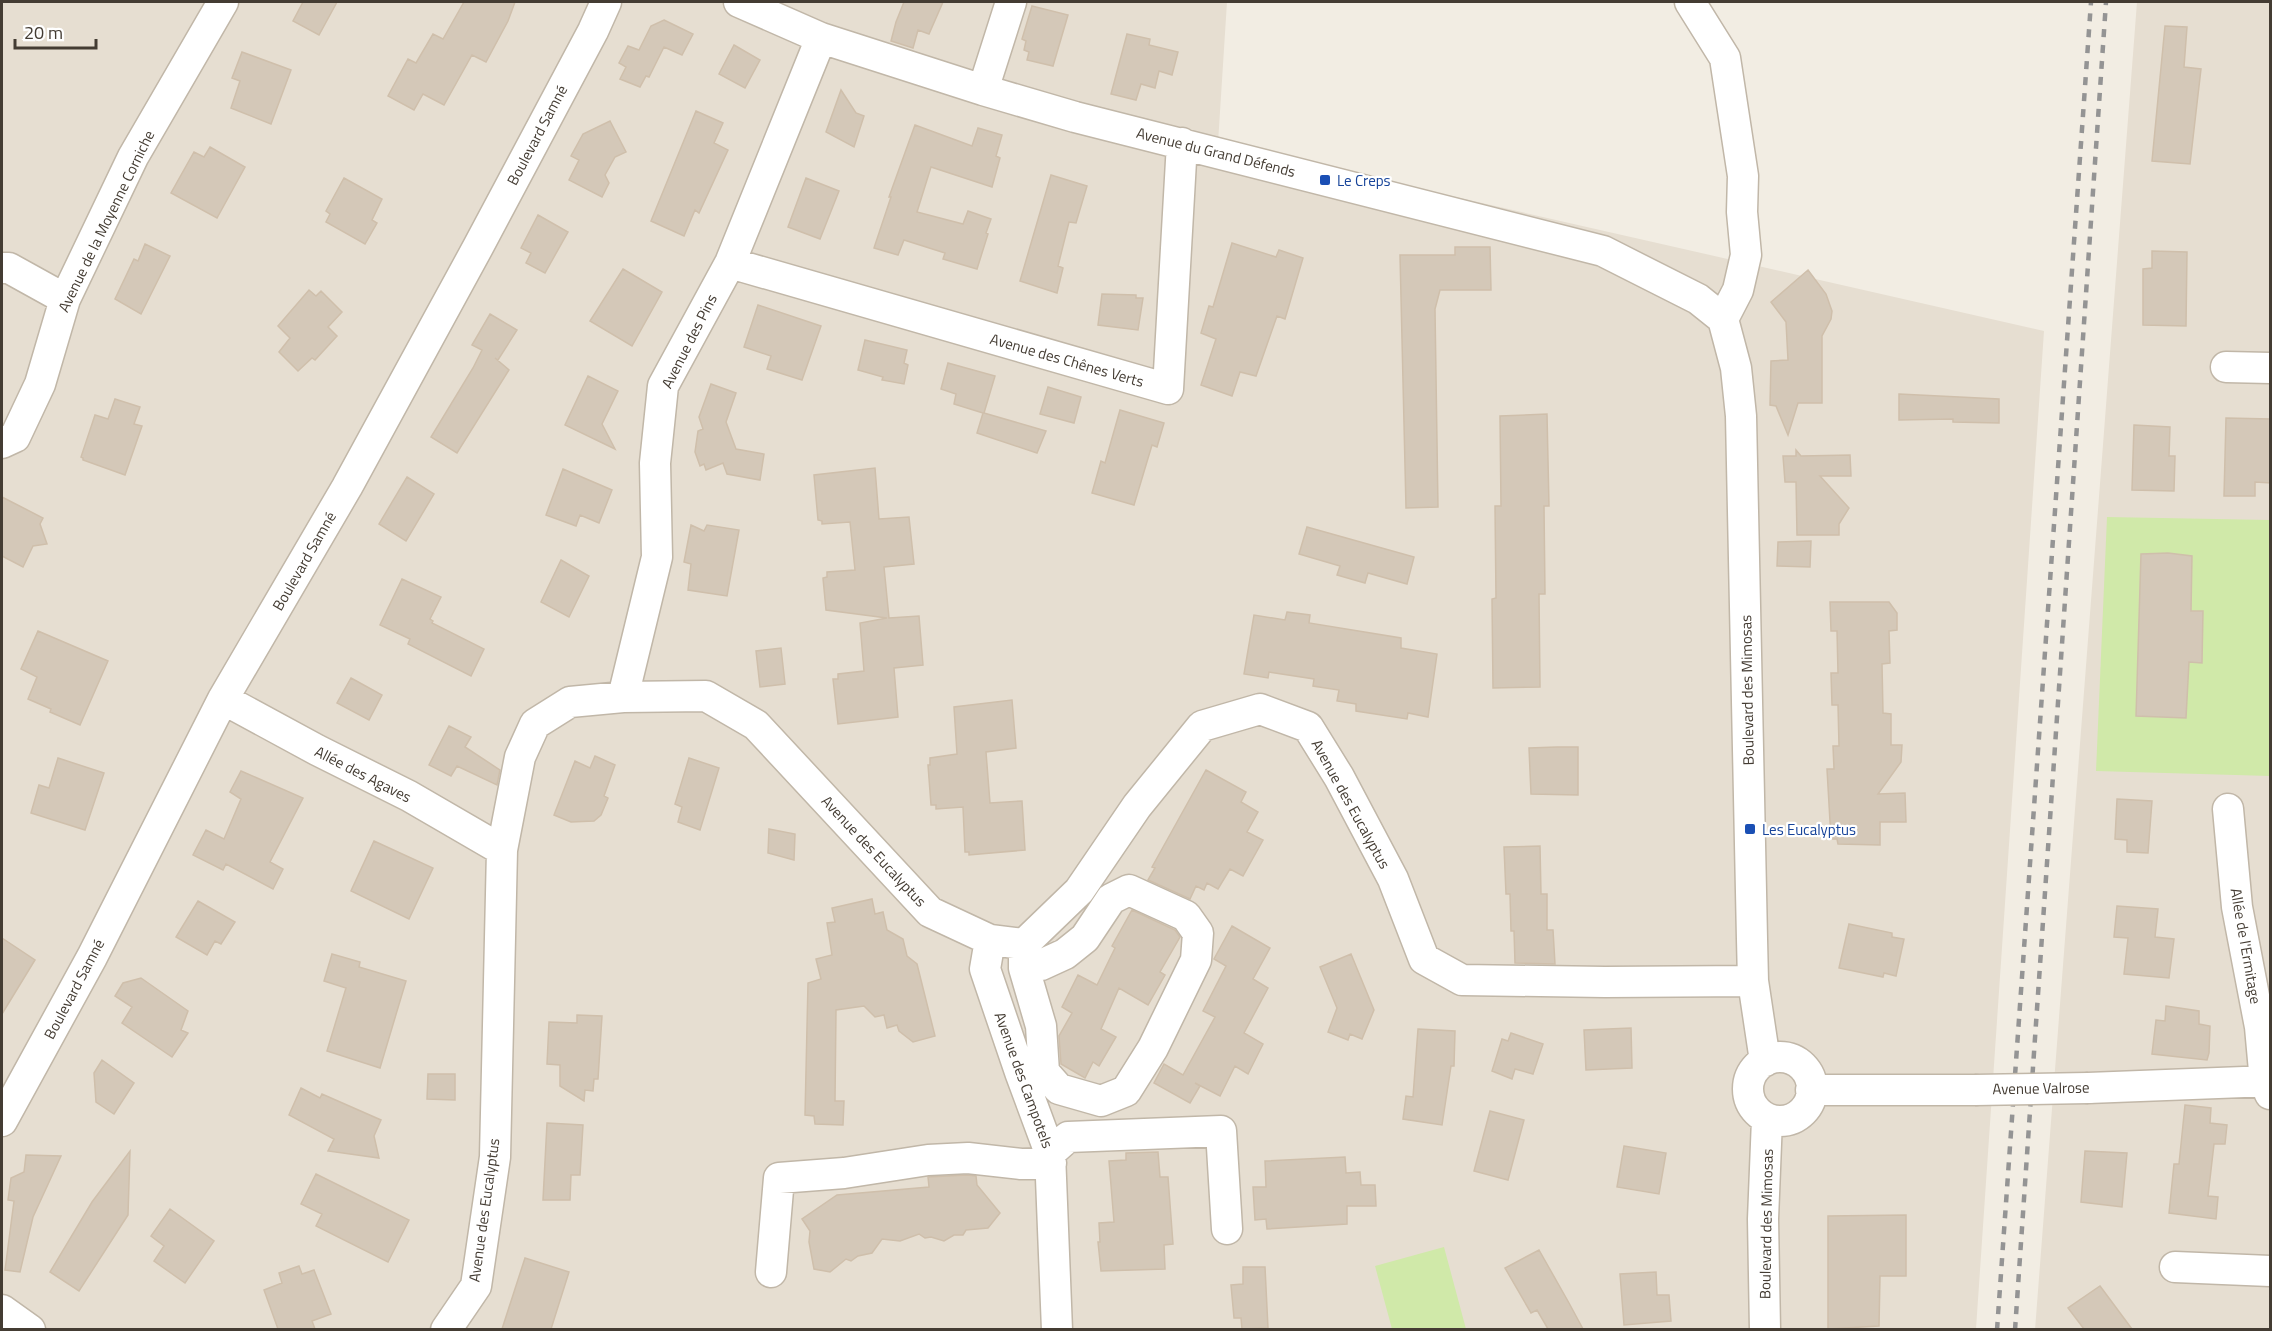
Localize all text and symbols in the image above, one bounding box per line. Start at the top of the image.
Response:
scale bar [15,12,96,50]
text: 20 m [24,19,63,46]
street label: Boulevard Samné [501,81,573,189]
street label: Avenue du Grand Défends [1134,121,1298,183]
street label: Avenue de la Moyenne Corniche [52,126,160,316]
place label: Le Creps [1337,169,1391,192]
marker: Le Creps [1318,173,1332,187]
street label: Avenue des Pins [655,290,723,392]
street label: Avenue des Chênes Verts [987,327,1147,393]
street label: Boulevard Samné [266,507,342,615]
street label: Boulevard des Mimosas [1734,615,1760,765]
street label: Avenue des Eucalyptus [1306,735,1396,873]
street label: Allée des Agaves [311,740,415,808]
street label: Avenue des Eucalyptus [816,790,932,912]
place label: Les Eucalyptus [1762,818,1856,841]
marker: Les Eucalyptus [1743,822,1757,836]
street label: Allée de l'Ermitage [2225,886,2267,1006]
street label: Boulevard Samné [38,935,110,1043]
street label: Avenue des Campotels [989,1009,1059,1151]
street label: Avenue Valrose [1992,1076,2090,1100]
street label: Avenue des Eucalyptus [463,1137,505,1283]
street label: Boulevard des Mimosas [1753,1149,1779,1299]

